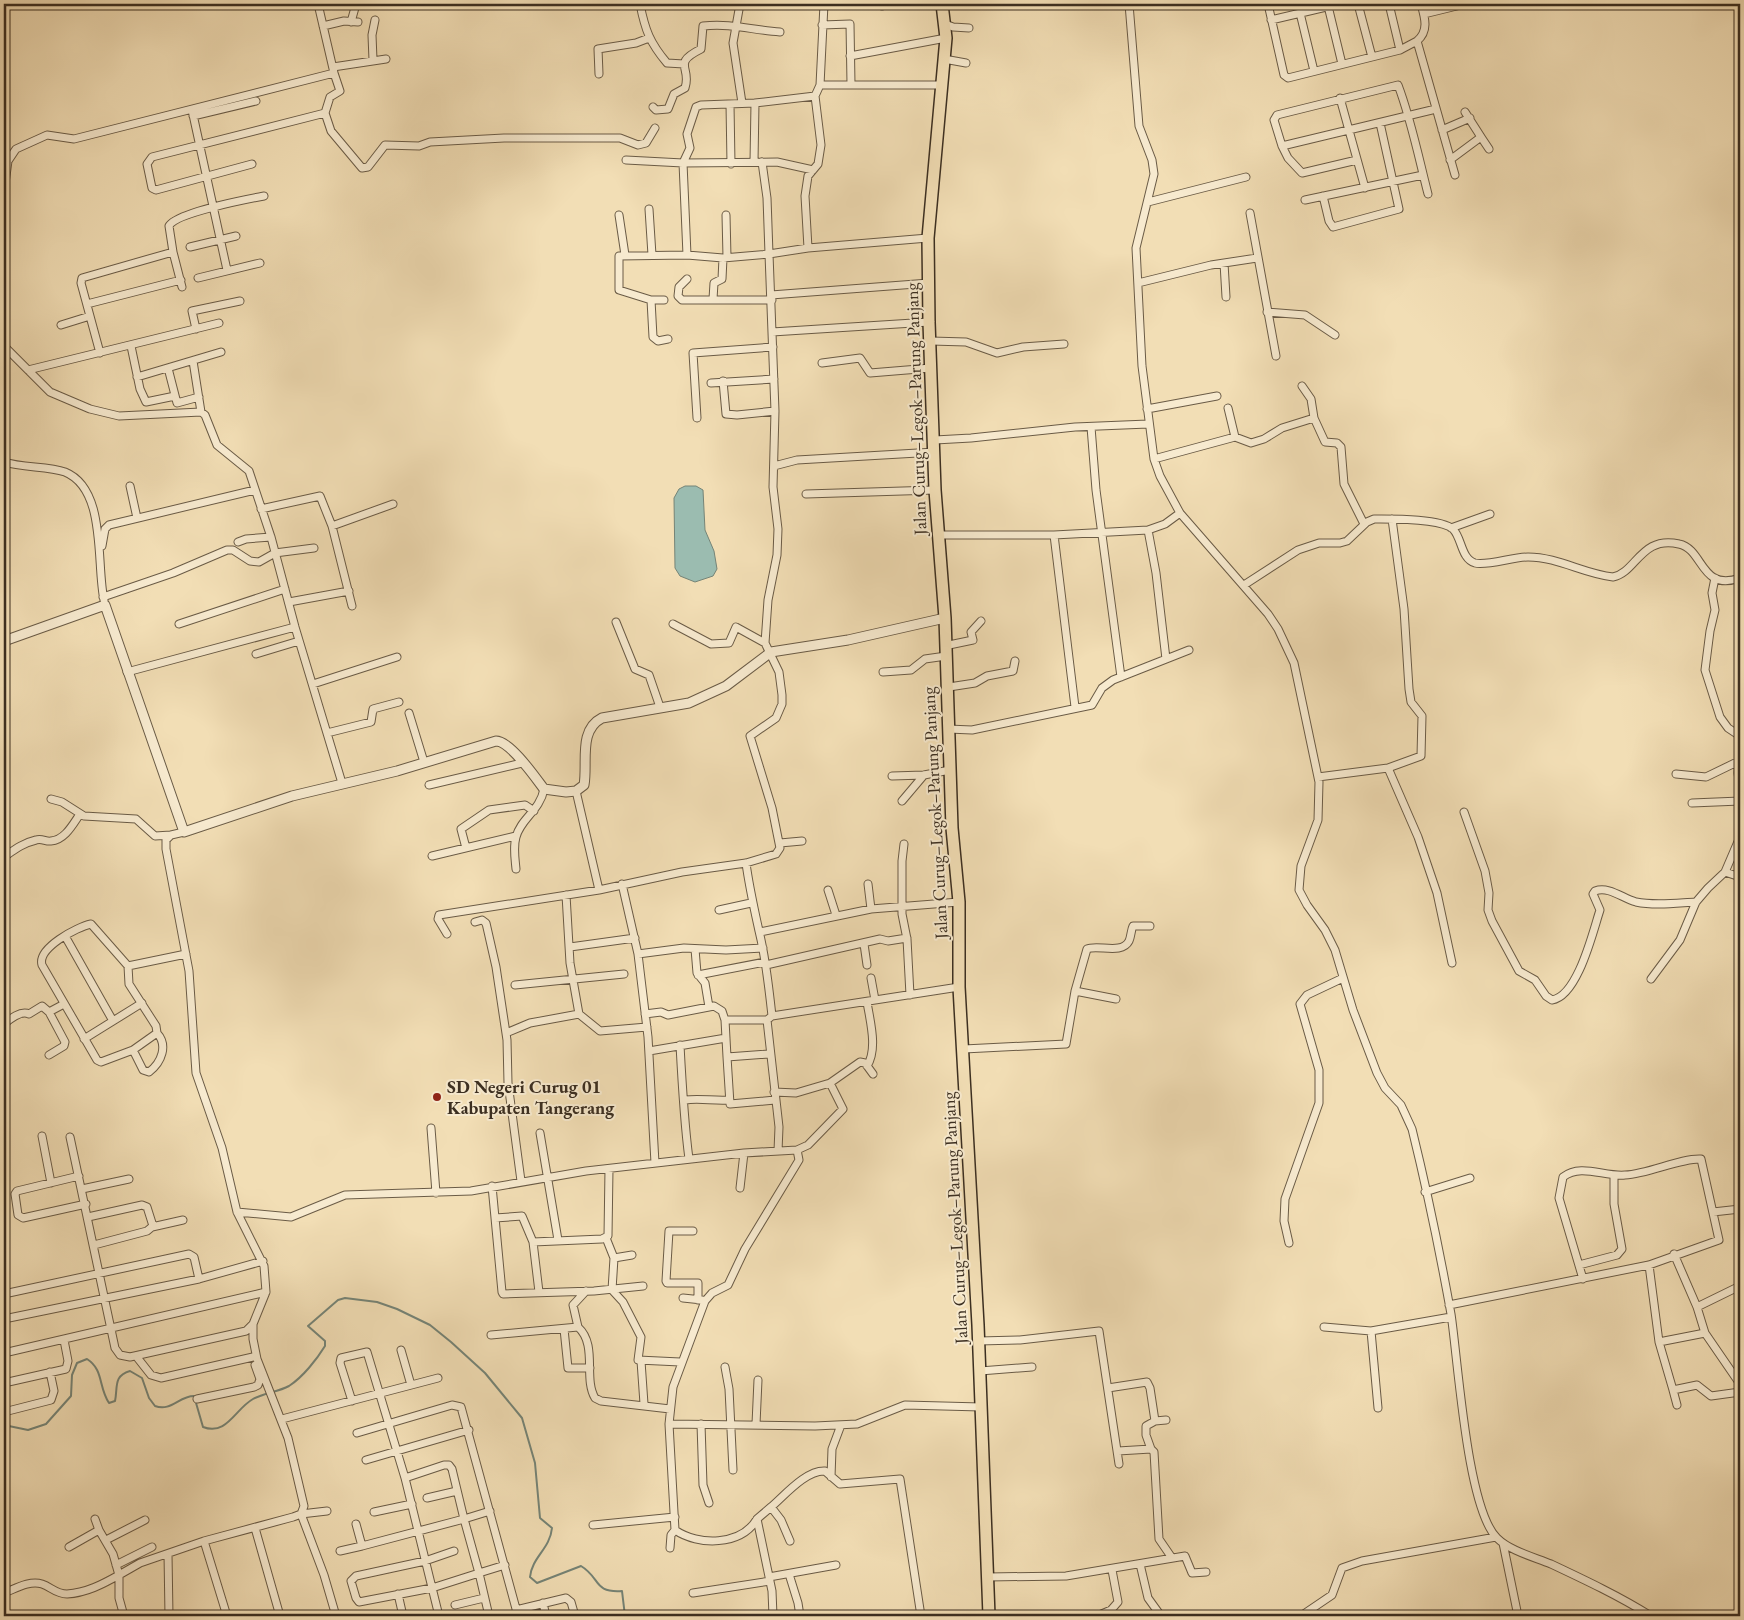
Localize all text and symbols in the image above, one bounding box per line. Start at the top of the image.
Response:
street label: Jalan Curug–Legok–Parung Panjang [900,282,931,538]
street label: Jalan Curug–Legok–Parung Panjang [916,686,953,942]
place label: SD Negeri Curug 01 Kabupaten Tangerang [447,1075,615,1119]
marker: SD Negeri Curug 01 Kabupaten Tangerang [431,1091,443,1103]
street label: Jalan Curug–Legok–Parung Panjang [936,1091,973,1347]

